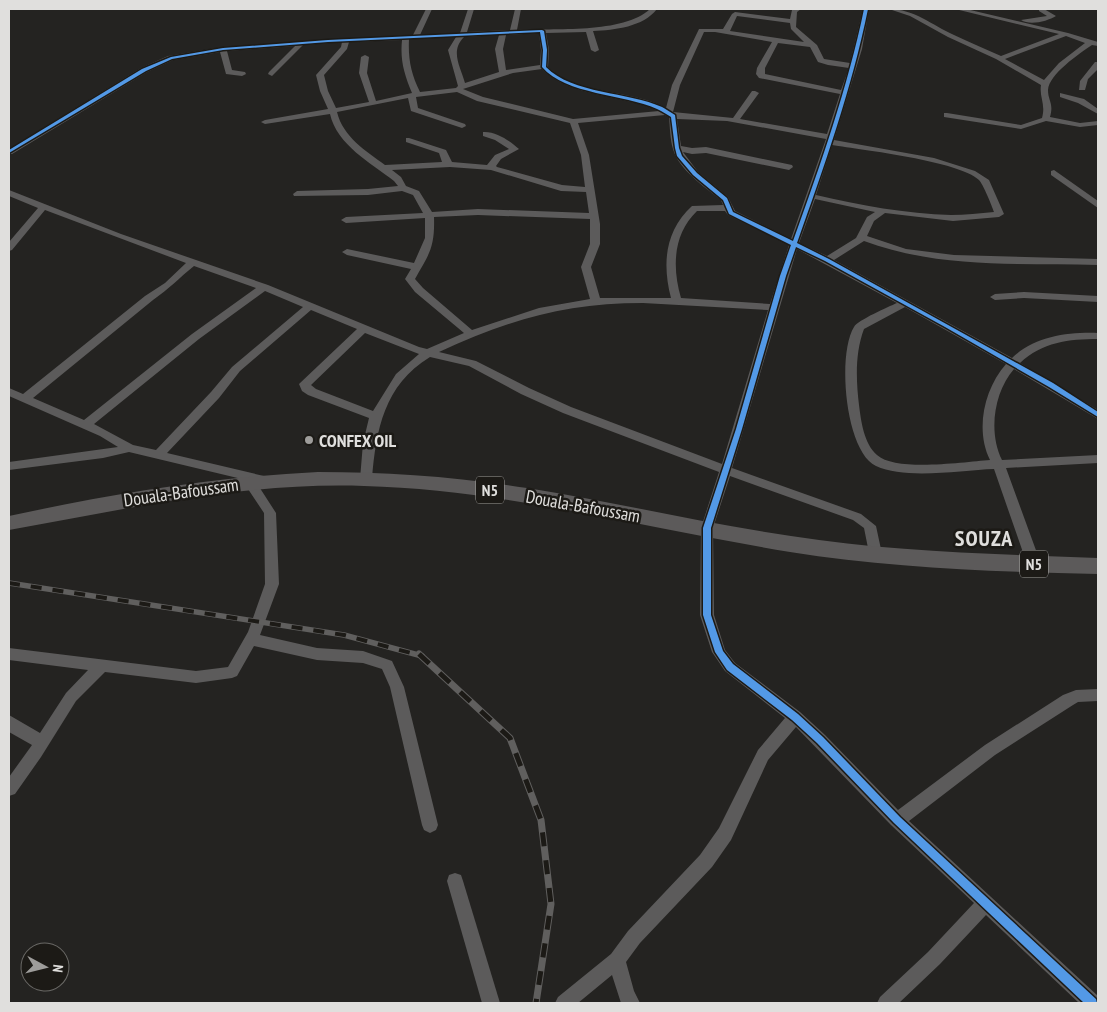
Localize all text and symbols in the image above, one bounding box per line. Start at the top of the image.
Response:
place label: CONFEX OIL [319,429,396,452]
marker: CONFEX OIL [303,434,315,446]
street label: Douala-Bafoussam [122,473,240,511]
road number: N5 [476,476,504,504]
street label: Douala-Bafoussam [524,485,642,527]
district label: SOUZA [955,524,1013,552]
road number: N5 [1020,550,1048,578]
north arrow [20,942,70,992]
text: N [49,964,67,973]

